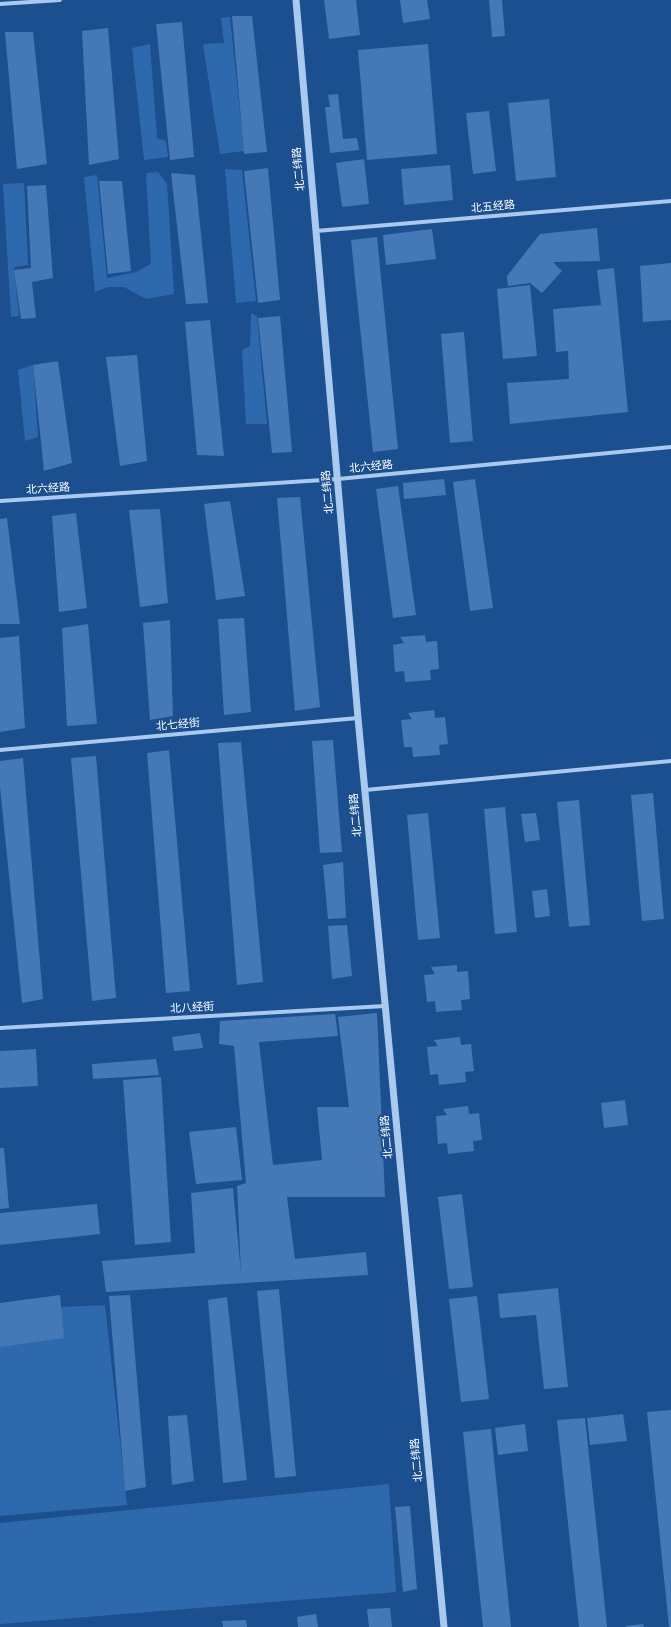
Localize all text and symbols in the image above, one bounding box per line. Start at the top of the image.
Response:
street label: 北二纬路 [291,147,307,191]
street label: 北五经路 [471,199,515,215]
street label: 北六经路 [348,458,394,476]
street label: 北二纬路 [320,470,336,514]
street label: 北六经路 [26,481,70,497]
street label: 北七经街 [156,717,200,733]
street label: 北二纬路 [348,793,364,837]
street label: 北八经街 [170,1000,214,1016]
street label: 北二纬路 [379,1115,395,1159]
street label: 北二纬路 [409,1438,425,1482]

